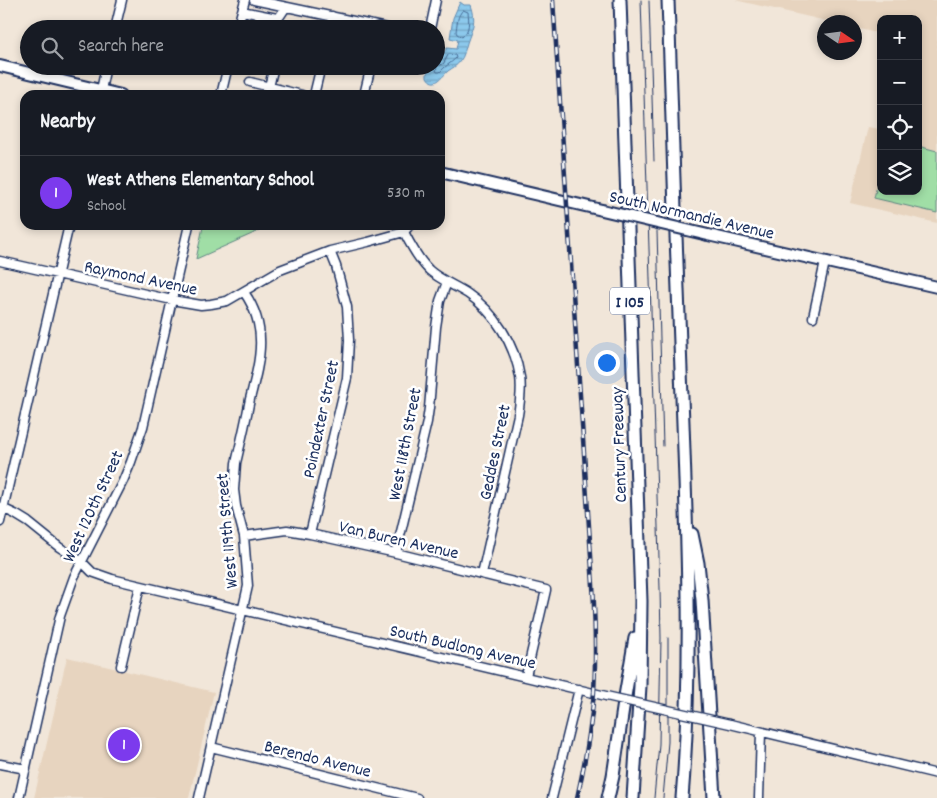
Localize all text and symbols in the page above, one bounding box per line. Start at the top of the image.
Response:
north arrow [817,15,862,60]
map controls [877,15,922,195]
button: + [877,15,922,60]
search box [20,20,445,75]
icon: search [38,34,66,62]
text: Search here [78,34,164,61]
button: − [877,60,922,105]
button: locate [877,105,922,150]
text: Nearby [40,108,95,138]
button: layers [877,150,922,195]
text: West Athens Elementary School [87,168,314,195]
text: 1 [54,182,58,205]
text: 530 m [387,182,425,205]
street label: South Normandie Avenue [607,185,776,248]
text: School [87,195,126,218]
street label: Raymond Avenue [82,255,199,304]
road number: I 105 [610,288,650,314]
your location [594,350,620,376]
street label: Poindexter Street [298,358,347,481]
street label: West 118th Street [383,386,430,503]
street label: Century Freeway [606,386,635,503]
street label: Geddes Street [474,402,519,503]
street label: West 120th Street [57,447,131,567]
street label: West 119th Street [211,472,246,589]
street label: Van Buren Avenue [336,516,461,567]
street label: South Budlong Avenue [387,619,538,677]
pin: 1 [108,726,140,764]
street label: Berendo Avenue [261,735,373,786]

